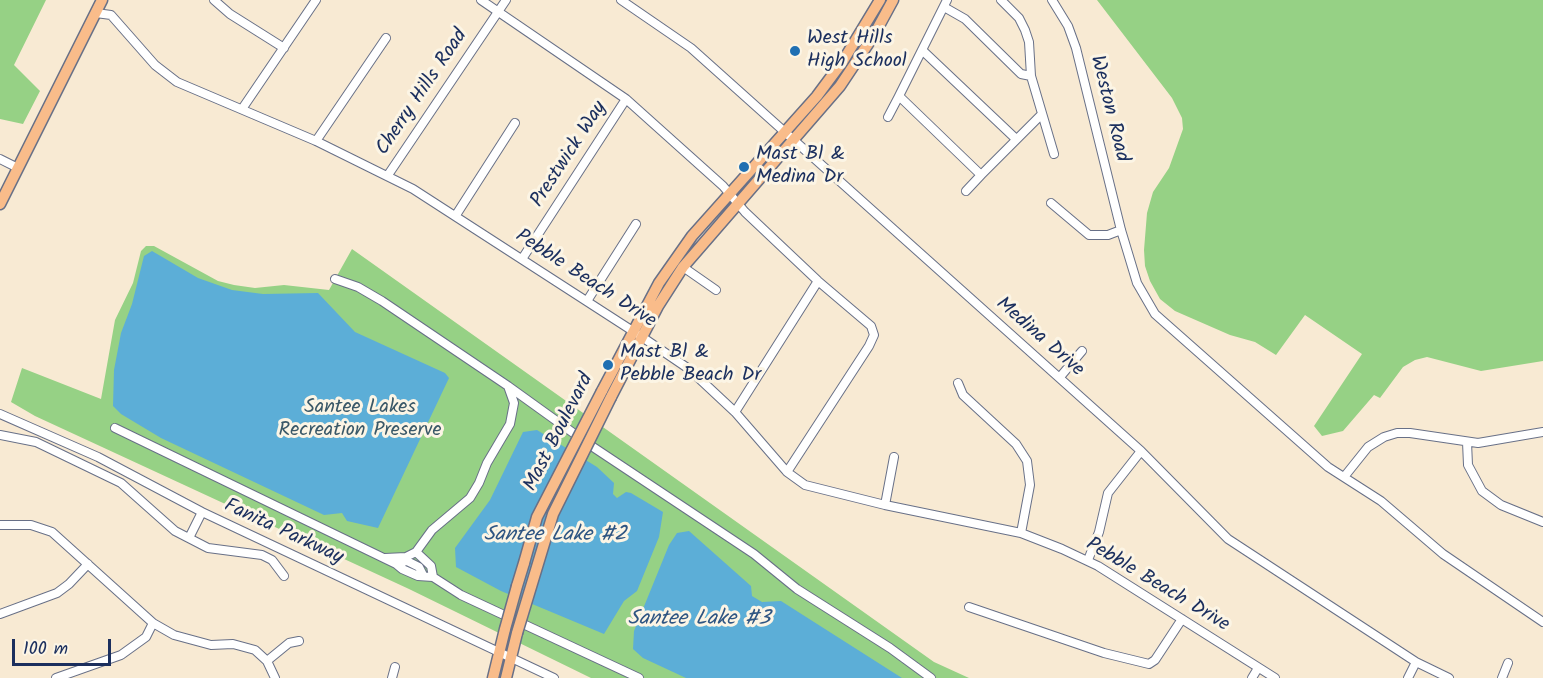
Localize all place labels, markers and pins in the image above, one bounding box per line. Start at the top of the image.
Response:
place label: West Hills High School [807,28,907,75]
marker: West Hills High School [788,44,802,58]
place label: Mast Bl & Medina Dr [756,144,845,191]
marker: Mast Bl & Medina Dr [737,160,751,174]
place label: Mast Bl & Pebble Beach Dr [620,342,761,389]
marker: Mast Bl & Pebble Beach Dr [601,358,615,372]

